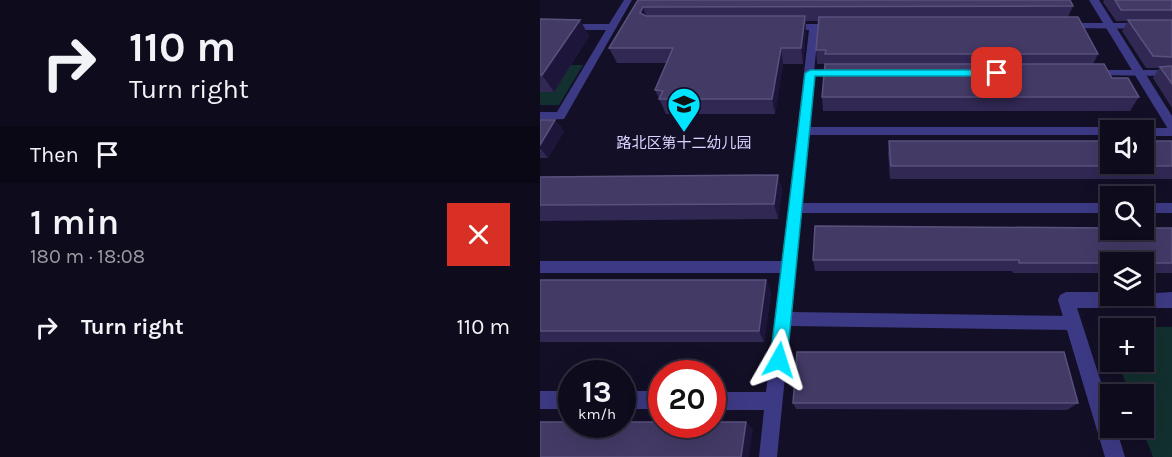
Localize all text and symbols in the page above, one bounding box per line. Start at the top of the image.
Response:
text: 110 m [129,22,236,72]
icon: right [30,24,108,102]
pin [971,47,1022,98]
icon: arrive [980,56,1013,89]
text: Turn right [129,73,249,105]
school or university icon: 路北区第十二幼儿园 [666,86,702,133]
map controls [1100,120,1154,438]
button: sound [1100,120,1154,174]
place label: 路北区第十二幼儿园 [616,134,752,152]
icon: arrive [91,138,124,171]
text: Then [30,142,79,168]
button: search [1100,186,1154,240]
text: 1 min [30,201,119,243]
button: close [447,203,510,266]
text: 180 m · 18:08 [30,245,145,268]
button: layers [1100,252,1154,306]
icon: right [30,311,63,344]
text: Turn right [81,314,184,340]
text: 110 m [457,314,510,340]
button: + [1100,318,1154,372]
position arrow [747,328,811,392]
speed limit sign: 20 [648,360,726,438]
text: 13 [582,374,612,410]
button: − [1100,384,1154,438]
text: km/h [578,405,616,423]

